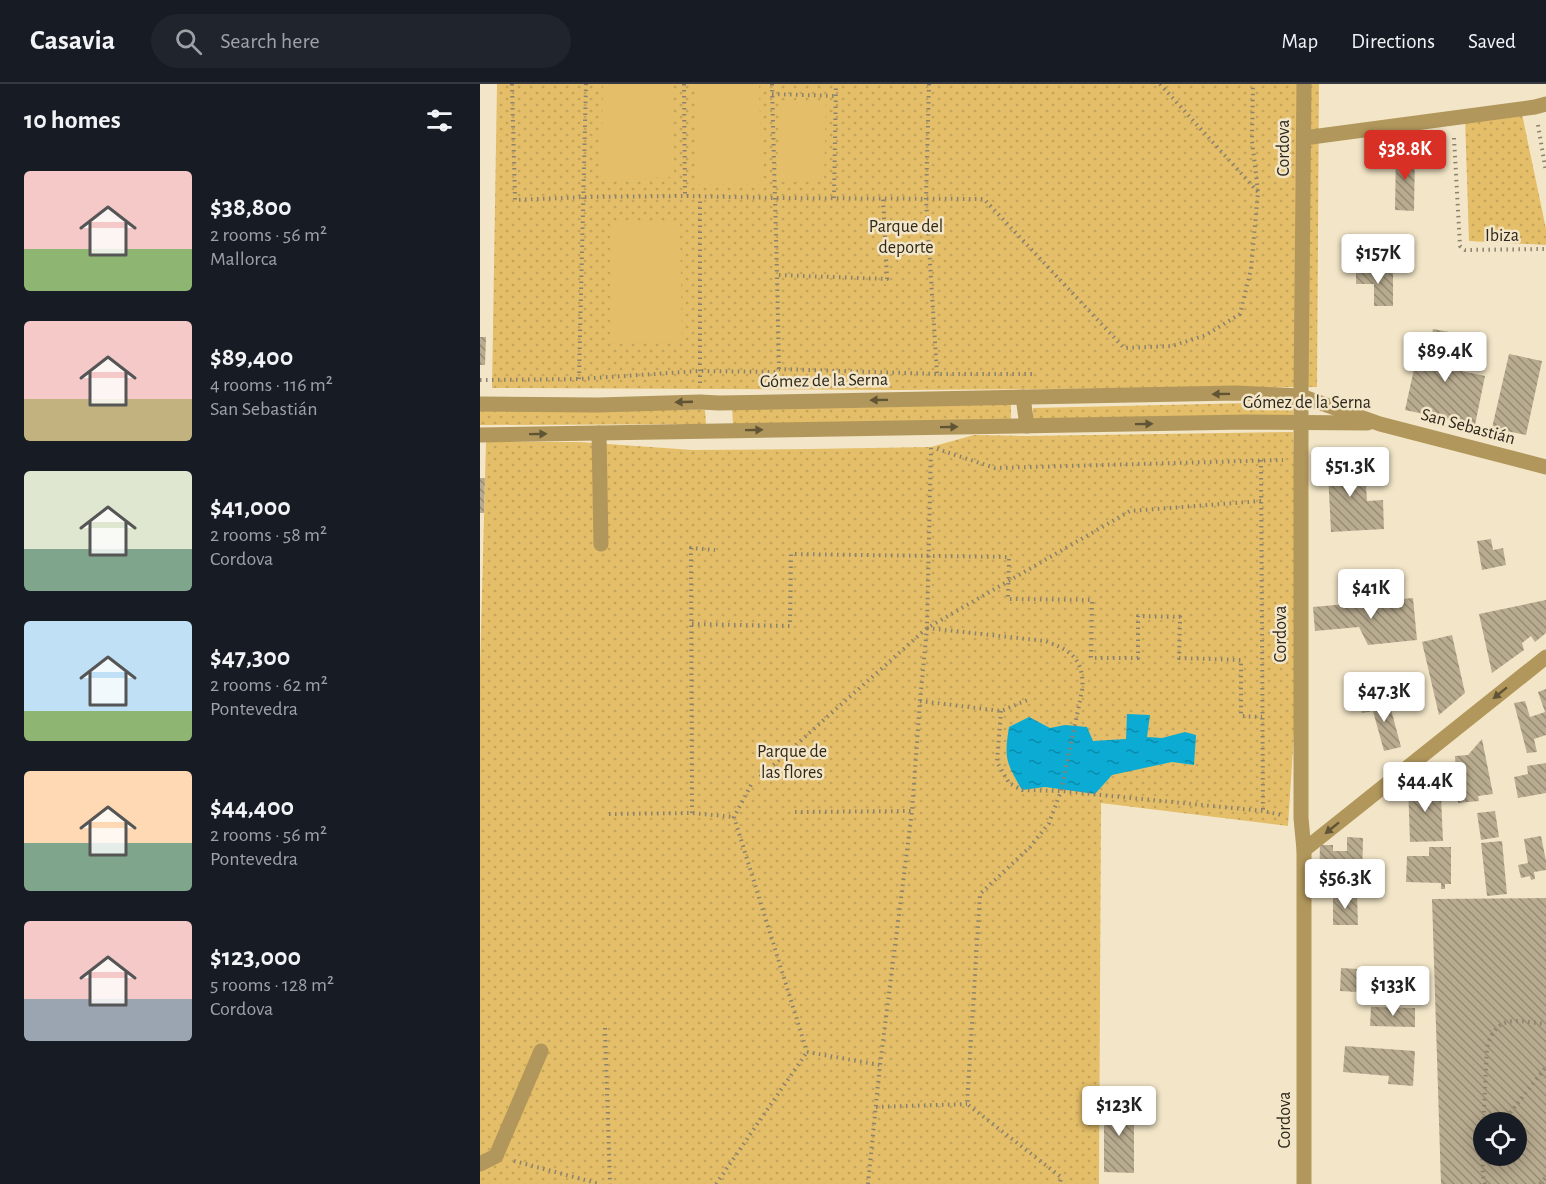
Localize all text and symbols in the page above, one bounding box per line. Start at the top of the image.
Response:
search box [151,14,571,68]
icon: search [172,25,205,58]
text: Casavia [30,27,115,55]
text: Search here [220,30,320,52]
text: Map [1282,31,1318,52]
text: Directions [1351,31,1435,52]
text: Saved [1468,31,1516,52]
icon: filters [423,104,456,137]
text: 10 homes [24,107,121,133]
street label: Cordova [1275,119,1293,177]
pin: $38.8K [1356,130,1454,181]
text: $38.8K [1378,139,1432,159]
text: $38,800 [210,194,292,220]
icon: home [72,195,144,267]
park label: Parque del deporte [869,218,943,257]
text: 2 rooms · 56 m² [210,225,327,245]
street label: Ibiza [1485,227,1519,245]
pin: $157K [1336,234,1420,285]
text: $157K [1355,243,1401,263]
text: Mallorca [210,249,278,269]
pin: $89.4K [1396,332,1494,383]
text: $89.4K [1418,341,1472,361]
text: $89,400 [210,344,293,370]
icon: home [72,345,144,417]
street label: Gómez de la Serna [760,371,888,391]
text: 4 rooms · 116 m² [210,375,333,395]
one-way arrow [1211,389,1230,398]
street label: Gómez de la Serna [1243,394,1371,412]
one-way arrow [870,395,889,405]
one-way arrow [675,398,694,407]
text: San Sebastián [210,399,317,419]
street label: San Sebastián [1419,406,1517,448]
one-way arrow [1135,419,1154,429]
one-way arrow [940,423,959,432]
one-way arrow [745,425,764,435]
one-way arrow [529,430,548,439]
pin: $51.3K [1301,447,1399,498]
text: $51.3K [1325,456,1375,476]
text: $41,000 [210,494,291,520]
icon: home [72,495,144,567]
text: 2 rooms · 58 m² [210,525,327,545]
text: Cordova [210,549,273,569]
pin: $41K [1335,569,1407,620]
text: $41K [1352,578,1390,598]
street label: Cordova [1272,605,1290,663]
text: $47,300 [210,644,290,670]
icon: home [72,645,144,717]
pin: $47.3K [1335,672,1433,723]
text: 2 rooms · 62 m² [210,675,328,695]
text: $47.3K [1358,681,1410,701]
one-way arrow [1493,686,1508,699]
text: Pontevedra [210,699,298,719]
park label: Parque de las flores [757,743,827,782]
pin: $44.4K [1376,762,1474,813]
text: $44.4K [1397,771,1453,791]
text: $44,400 [210,794,294,820]
icon: home [72,795,144,867]
one-way arrow [1324,821,1339,834]
text: 2 rooms · 56 m² [210,825,327,845]
text: Pontevedra [210,849,298,869]
pin: $56.3K [1296,859,1394,910]
text: $56.3K [1319,868,1371,888]
text: $123,000 [210,944,301,970]
icon: home [72,945,144,1017]
pin: $133K [1351,966,1435,1017]
text: 5 rooms · 128 m² [210,975,334,995]
text: $133K [1370,975,1416,995]
text: Cordova [210,999,273,1019]
pin: $123K [1077,1086,1161,1137]
street label: Cordova [1276,1091,1294,1149]
text: $123K [1096,1095,1142,1115]
map controls [1473,1112,1527,1166]
button: locate [1473,1112,1527,1166]

